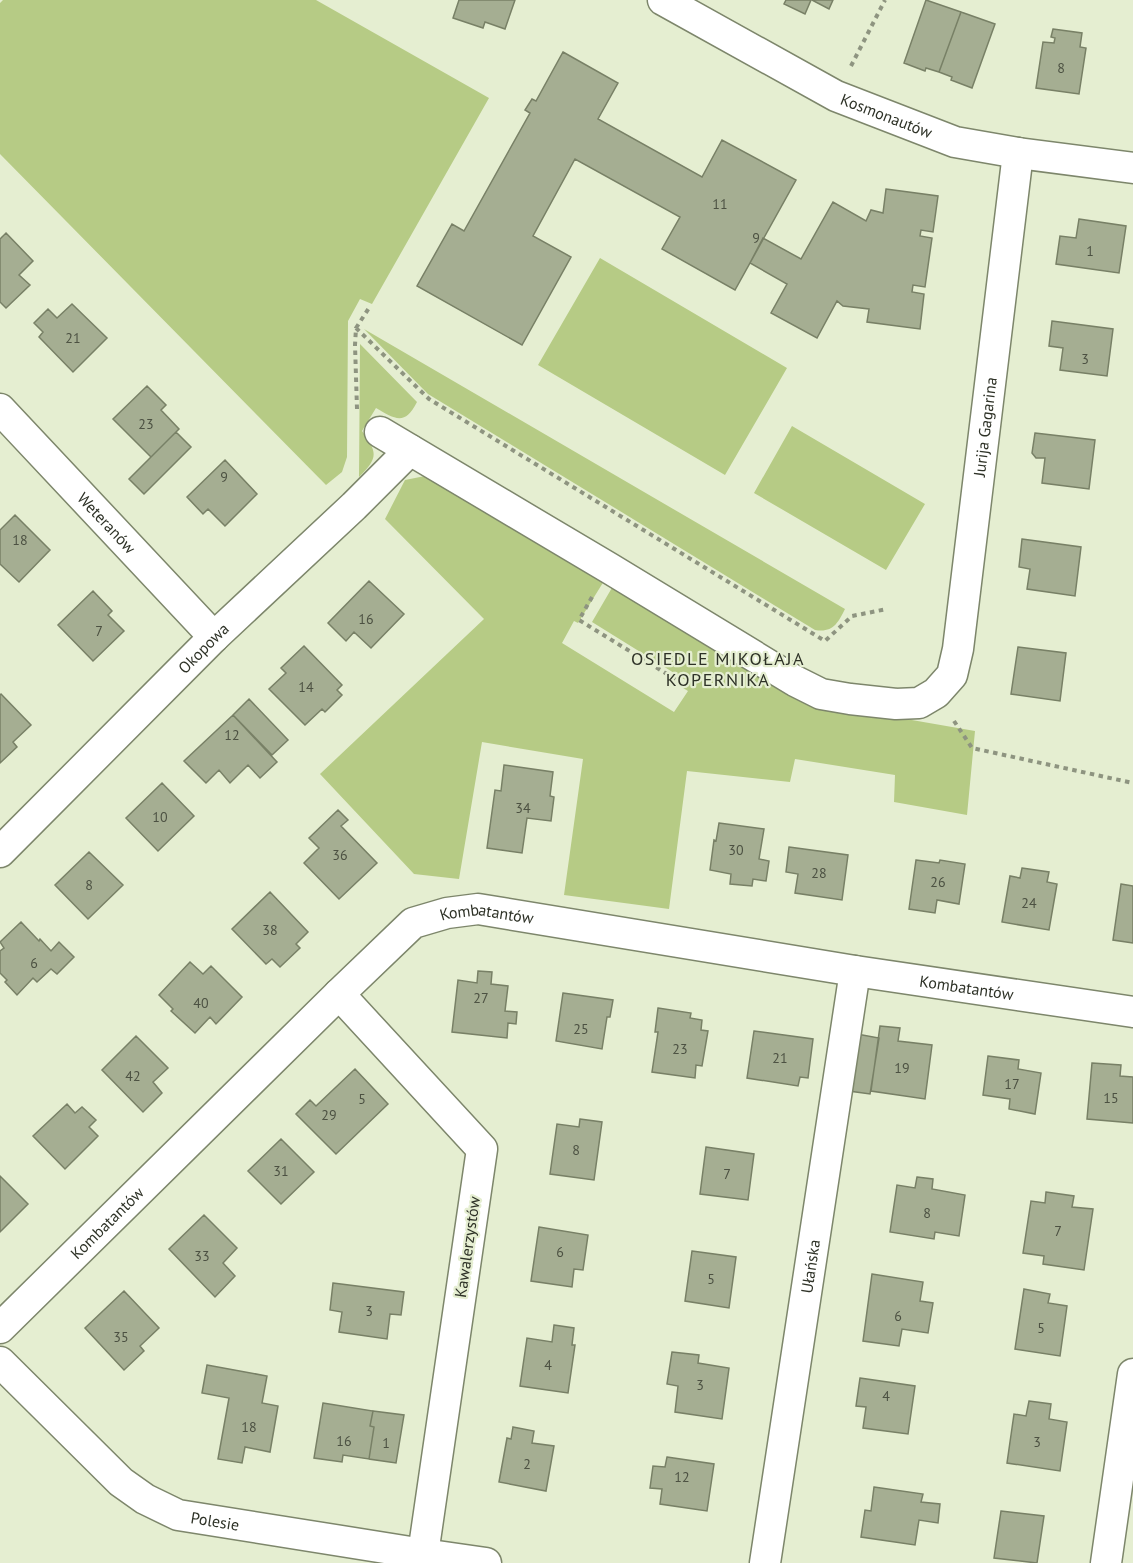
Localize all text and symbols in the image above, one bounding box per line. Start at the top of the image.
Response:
house number: 8 [1057,59,1065,77]
street label: Kosmonautów [838,89,935,142]
house number: 11 [712,195,728,213]
house number: 9 [752,229,760,247]
house number: 1 [1086,242,1094,260]
house number: 21 [65,329,81,347]
house number: 3 [1081,350,1089,368]
street label: Jurija Gagarina [969,376,1001,479]
house number: 23 [138,415,154,433]
house number: 9 [220,468,228,486]
street label: Weteranów [73,488,140,558]
house number: 18 [12,531,28,549]
house number: 16 [358,610,374,628]
street label: Okopowa [174,618,233,678]
house number: 7 [95,622,103,640]
district label: OSIEDLE MIKOŁAJA KOPERNIKA [631,647,805,691]
house number: 14 [298,678,314,696]
house number: 12 [224,726,240,744]
house number: 34 [515,799,531,817]
house number: 10 [152,808,168,826]
house number: 30 [728,841,744,859]
house number: 36 [332,846,348,864]
house number: 28 [811,864,827,882]
house number: 26 [930,873,946,891]
house number: 8 [85,876,93,894]
house number: 24 [1021,894,1037,912]
street label: Kombatantów [437,899,535,928]
house number: 38 [262,921,278,939]
house number: 6 [30,954,38,972]
street label: Kombatantów [918,971,1015,1004]
house number: 27 [473,989,489,1007]
house number: 40 [193,994,209,1012]
house number: 25 [573,1020,589,1038]
house number: 23 [672,1040,688,1058]
house number: 21 [772,1049,788,1067]
house number: 19 [894,1059,910,1077]
house number: 42 [125,1067,141,1085]
house number: 17 [1004,1075,1020,1093]
house number: 15 [1103,1089,1119,1107]
house number: 5 [358,1090,366,1108]
house number: 29 [321,1106,337,1124]
house number: 8 [572,1141,580,1159]
house number: 31 [273,1162,289,1180]
house number: 7 [723,1165,731,1183]
street label: Kombatantów [66,1182,148,1263]
street label: Kawalerzystów [450,1195,484,1299]
house number: 8 [923,1204,931,1222]
house number: 7 [1054,1222,1062,1240]
street label: Ułańska [796,1238,824,1295]
house number: 6 [556,1243,564,1261]
house number: 33 [194,1247,210,1265]
house number: 5 [707,1270,715,1288]
house number: 3 [365,1302,373,1320]
house number: 6 [894,1307,902,1325]
house number: 5 [1037,1319,1045,1337]
house number: 35 [113,1328,129,1346]
house number: 4 [544,1356,552,1374]
house number: 3 [696,1376,704,1394]
house number: 4 [882,1387,890,1405]
house number: 18 [241,1418,257,1436]
house number: 16 [336,1432,352,1450]
house number: 3 [1033,1433,1041,1451]
house number: 1 [382,1434,390,1452]
house number: 2 [523,1455,531,1473]
house number: 12 [674,1468,690,1486]
street label: Polesie [189,1507,241,1535]

